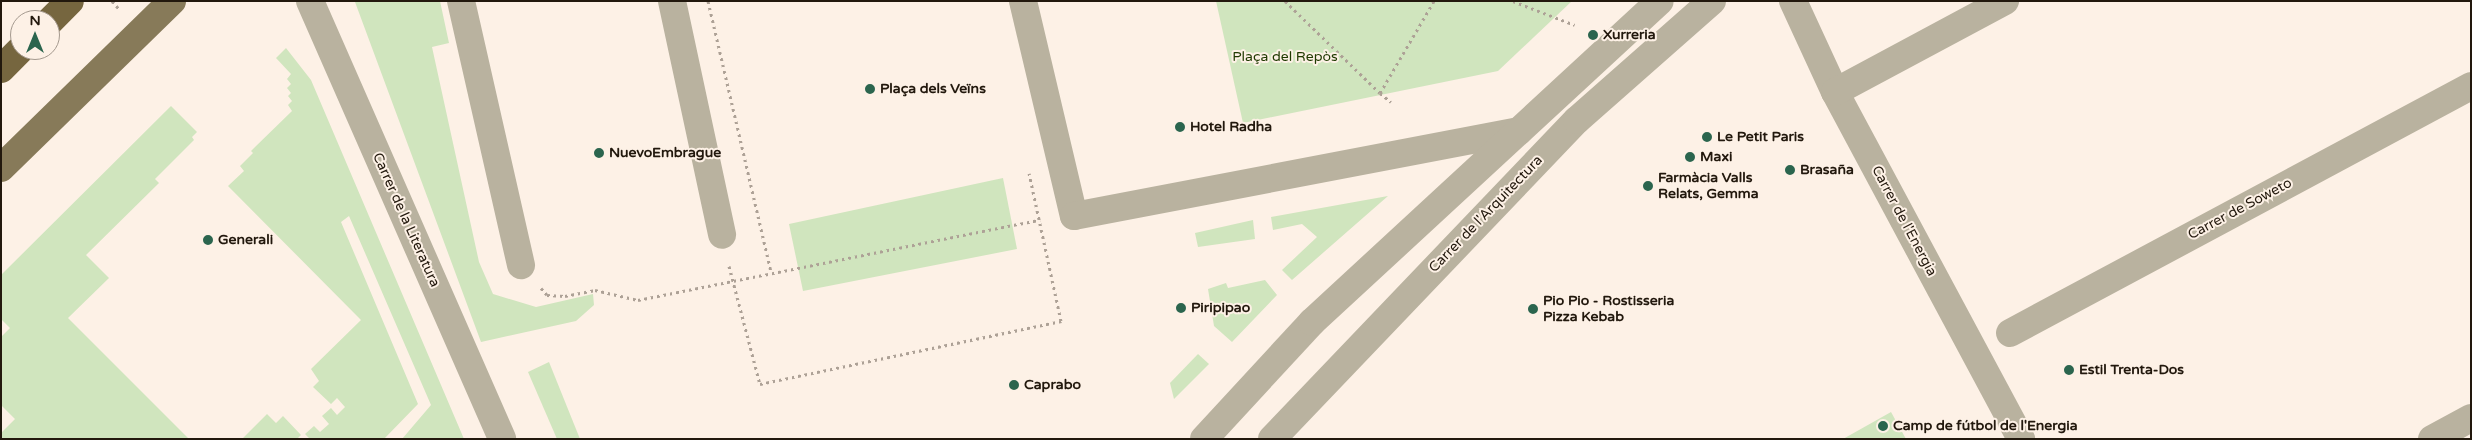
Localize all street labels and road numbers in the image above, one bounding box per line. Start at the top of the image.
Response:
street label: Carrer de la Literatura [369,150,443,290]
street label: Carrer de l'Arquitectura [1426,152,1546,276]
street label: Carrer de l'Energia [1868,163,1940,279]
street label: Carrer de Soweto [2185,175,2295,243]

